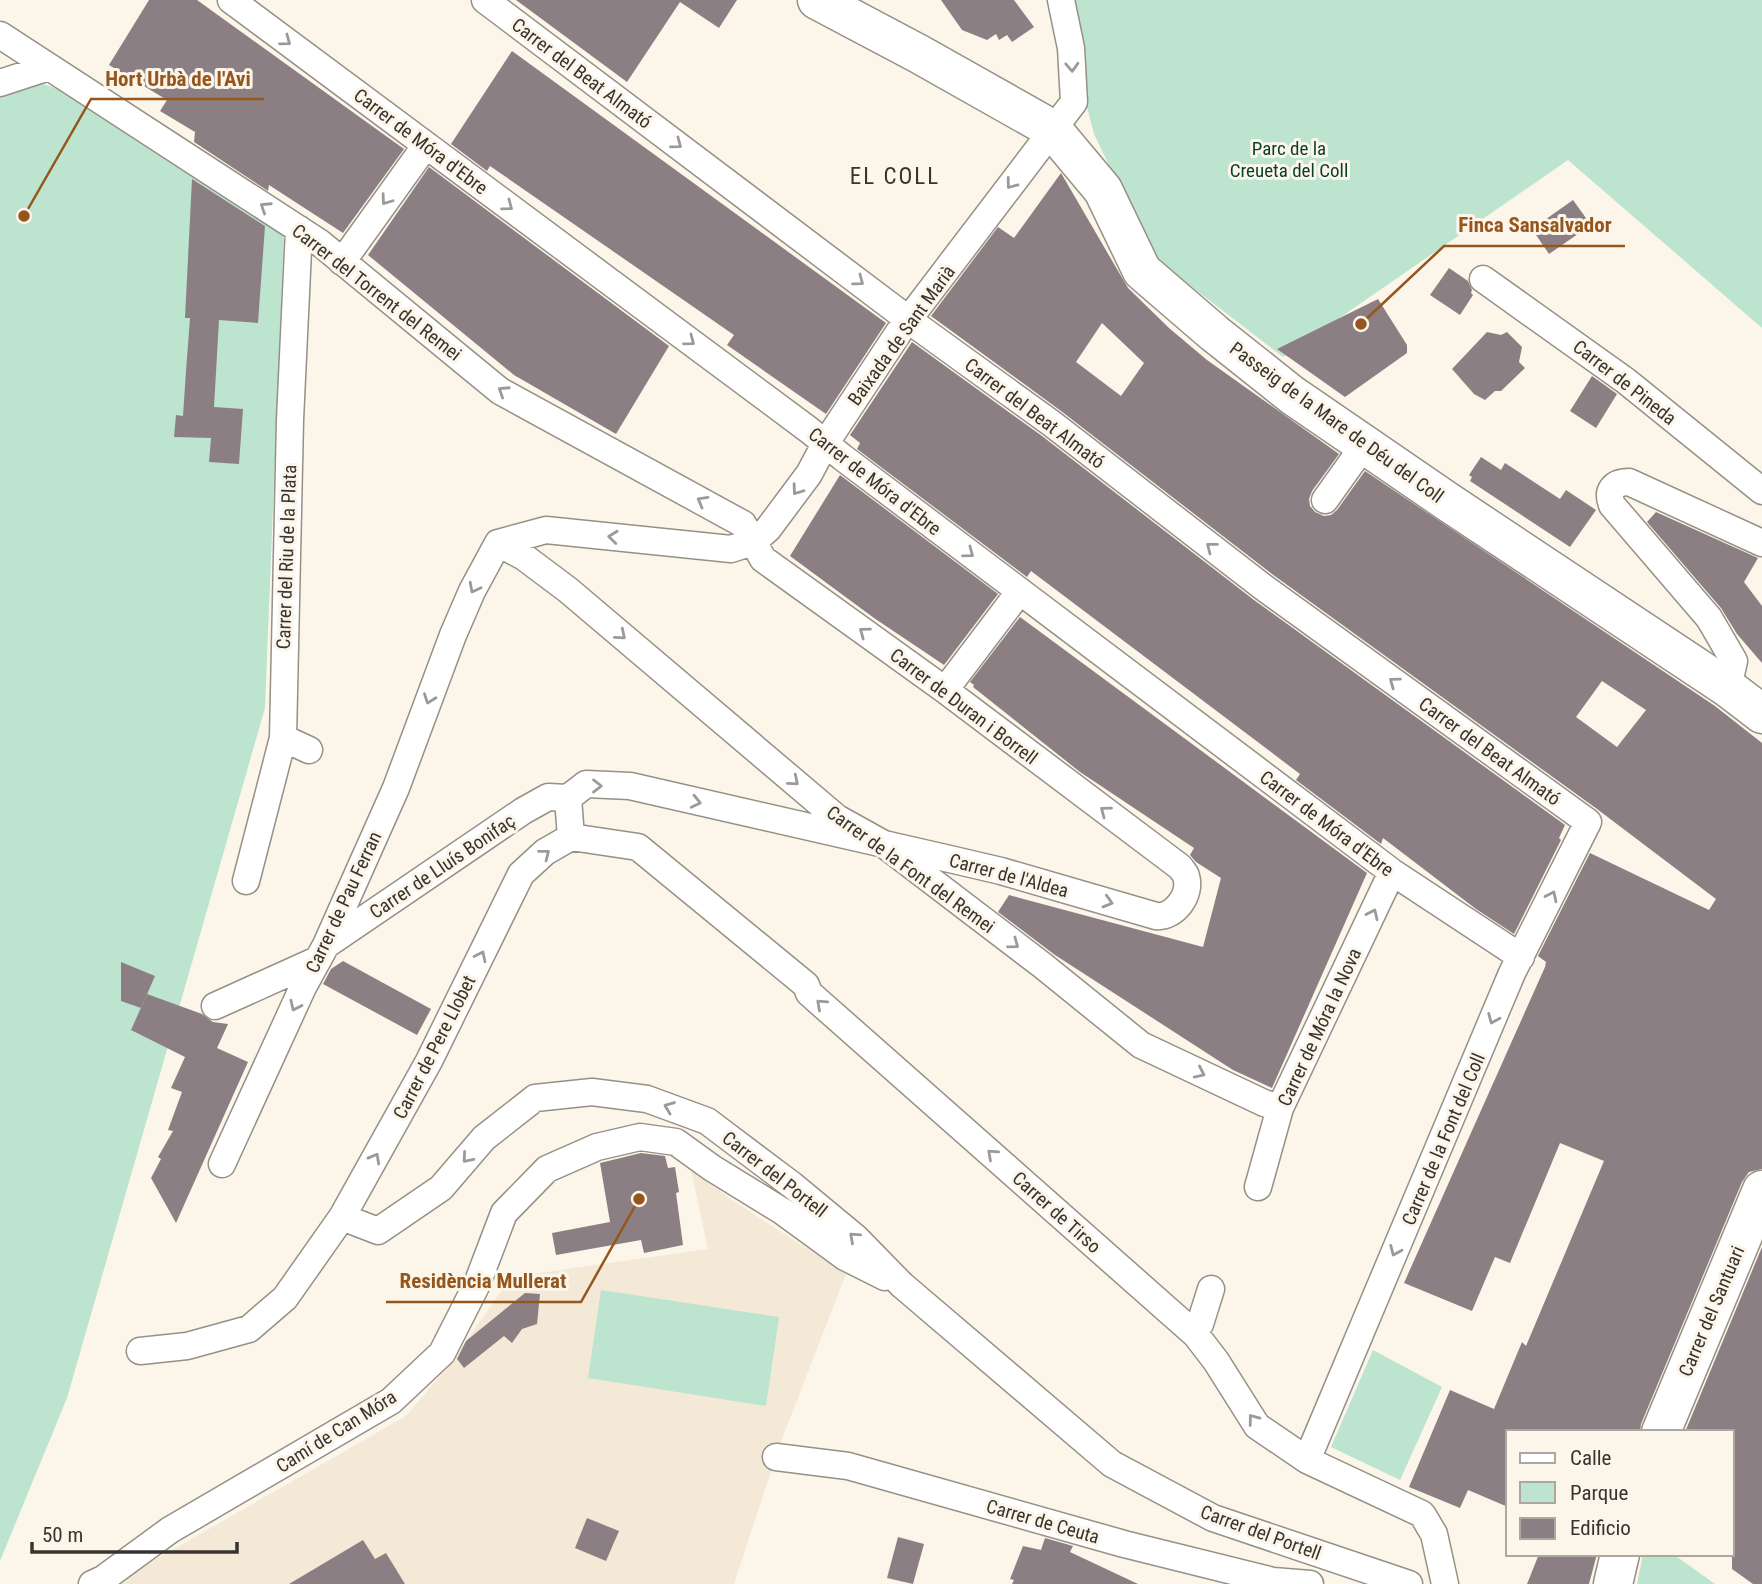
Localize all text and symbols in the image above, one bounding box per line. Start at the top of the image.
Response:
street label: Carrer del Beat Almató [507,13,656,134]
one-way arrow [278,32,290,45]
callout: Hort Urbà de l'Avi [91,57,264,99]
one-way arrow [1065,62,1080,73]
text: Hort Urbà de l'Avi [105,67,251,91]
street label: Carrer de Móra d'Ebre [349,84,492,199]
one-way arrow [669,136,682,148]
park label: Parc de la Creueta del Coll [1230,137,1348,182]
district label: EL COLL [850,163,940,190]
one-way arrow [1007,176,1020,189]
one-way arrow [382,193,395,205]
one-way arrow [500,197,512,210]
one-way arrow [260,202,273,215]
callout: Finca Sansalvador [1444,204,1625,246]
text: Finca Sansalvador [1458,213,1612,237]
street label: Carrer del Torrent del Remei [287,219,466,366]
street label: Baixada de Sant Marià [843,261,960,410]
one-way arrow [851,272,864,285]
one-way arrow [682,333,695,346]
street label: Carrer de Pineda [1569,335,1681,430]
street label: Passeig de la Mare de Déu del Coll [1225,337,1448,508]
street label: Carrer del Beat Almató [960,353,1109,474]
one-way arrow [497,387,510,400]
street label: Carrer de Móra d'Ebre [804,423,946,540]
street label: Carrer del Riu de la Plata [272,464,301,650]
one-way arrow [793,482,805,495]
one-way arrow [697,496,709,509]
one-way arrow [607,530,618,545]
one-way arrow [1206,542,1218,555]
one-way arrow [961,545,974,557]
one-way arrow [469,581,483,593]
one-way arrow [613,626,625,639]
one-way arrow [859,628,872,640]
street label: Carrer de Duran i Borrell [885,643,1042,769]
one-way arrow [1389,678,1402,690]
one-way arrow [423,692,437,704]
street label: Carrer del Beat Almató [1414,692,1565,811]
street label: Carrer de Móra d'Ebre [1255,766,1398,881]
one-way arrow [787,773,799,786]
one-way arrow [592,778,603,794]
one-way arrow [690,793,702,808]
street label: Carrer de la Font del Remei [822,801,999,938]
one-way arrow [1101,807,1113,820]
street label: Carrer de Lluís Bonifaç [365,809,520,924]
street label: Carrer de Pau Ferran [301,828,386,977]
street label: Carrer de l'Aldea [947,849,1071,902]
one-way arrow [537,850,549,863]
one-way arrow [1543,891,1557,903]
one-way arrow [1101,893,1113,908]
one-way arrow [1365,909,1379,921]
one-way arrow [1007,936,1019,949]
street label: Carrer de Móra la Nova [1273,944,1366,1110]
one-way arrow [472,951,486,963]
street label: Carrer de Pere Llobet [388,972,481,1123]
one-way arrow [289,998,303,1011]
one-way arrow [816,1000,829,1012]
one-way arrow [1487,1012,1501,1025]
street label: Carrer de la Font del Coll [1397,1050,1490,1229]
one-way arrow [1193,1065,1205,1079]
one-way arrow [663,1101,676,1115]
street label: Carrer del Portell [718,1126,832,1223]
one-way arrow [463,1149,475,1162]
one-way arrow [987,1150,1000,1163]
one-way arrow [367,1153,380,1165]
street label: Carrer de Tirso [1008,1167,1106,1258]
one-way arrow [849,1233,862,1245]
street label: Carrer del Santuari [1674,1242,1749,1380]
one-way arrow [1389,1244,1403,1257]
callout: Residència Mullerat [386,1260,581,1302]
text: Residència Mullerat [400,1269,566,1293]
street label: Camí de Can Móra [272,1385,401,1478]
one-way arrow [1249,1414,1262,1427]
legend [1506,1430,1734,1556]
text: Calle [1570,1446,1612,1470]
text: Parque [1570,1481,1628,1505]
street label: Carrer de Ceuta [984,1494,1102,1549]
street label: Carrer del Portell [1197,1500,1324,1565]
scale bar [32,1510,236,1554]
text: Edificio [1570,1516,1631,1540]
text: 50 m [42,1523,83,1547]

